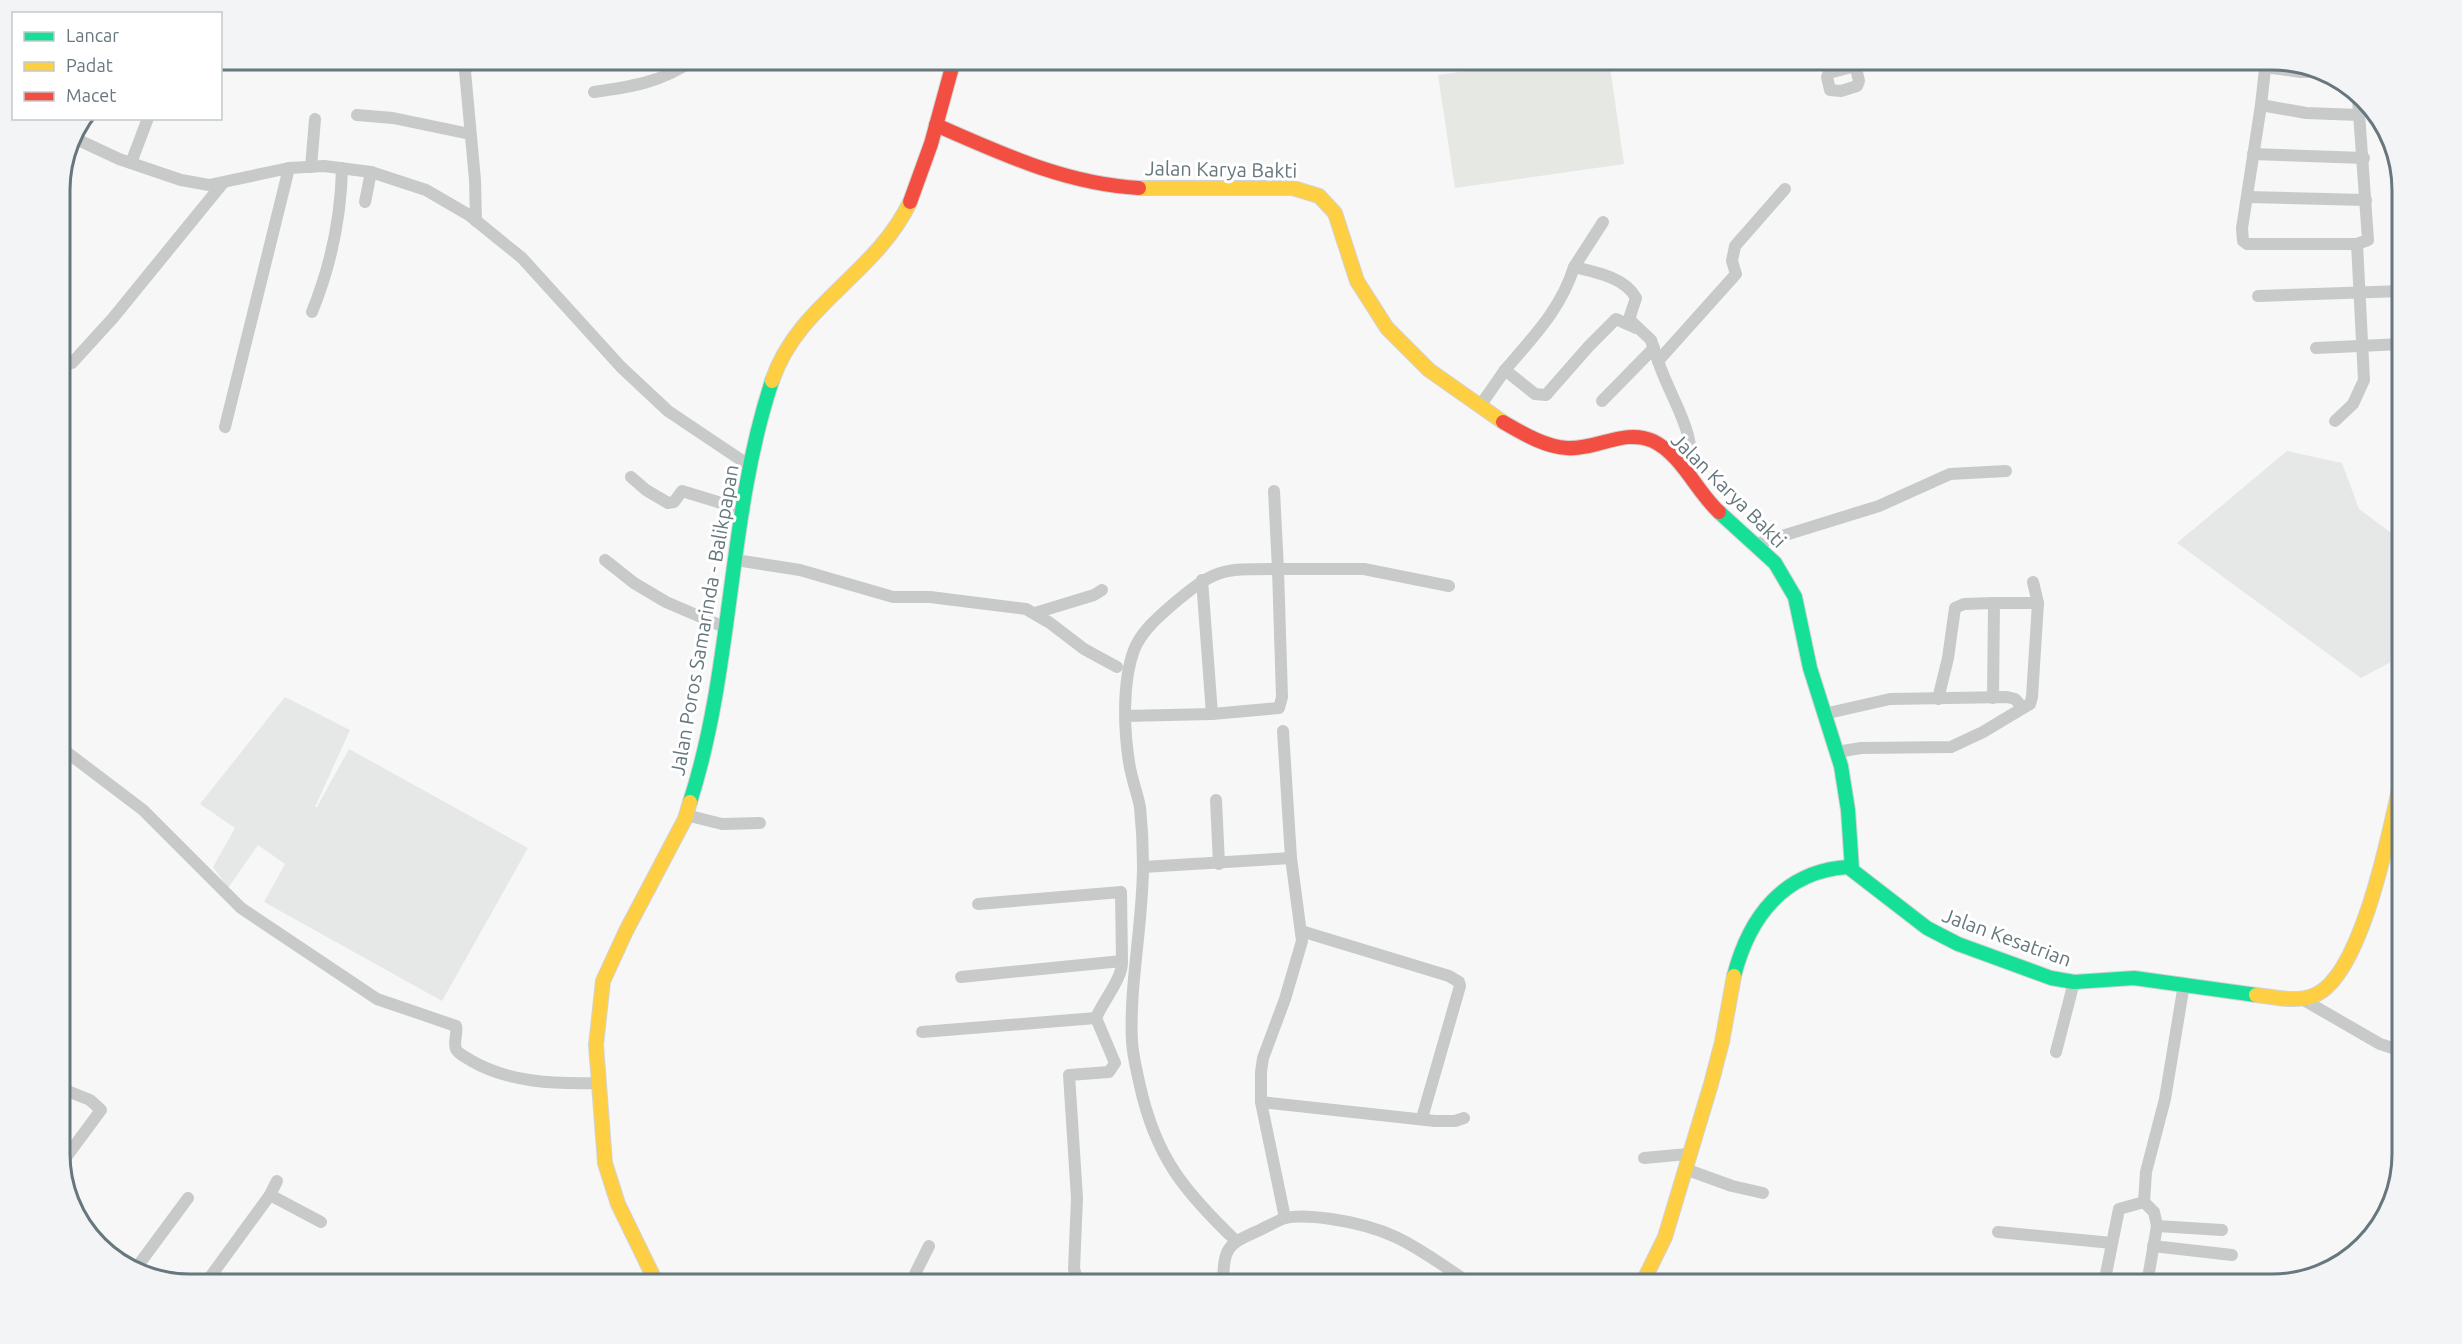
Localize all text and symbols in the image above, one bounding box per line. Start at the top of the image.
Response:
legend [12,12,222,120]
text: Lancar [66,25,119,45]
text: Padat [66,55,113,75]
text: Macet [66,85,116,105]
street label: Jalan Karya Bakti [1145,156,1297,182]
street label: Jalan Karya Bakti [1667,428,1791,552]
street label: Jalan Poros Samarinda - Balikpapan [665,463,743,777]
street label: Jalan Kesatrian [1939,903,2075,971]

